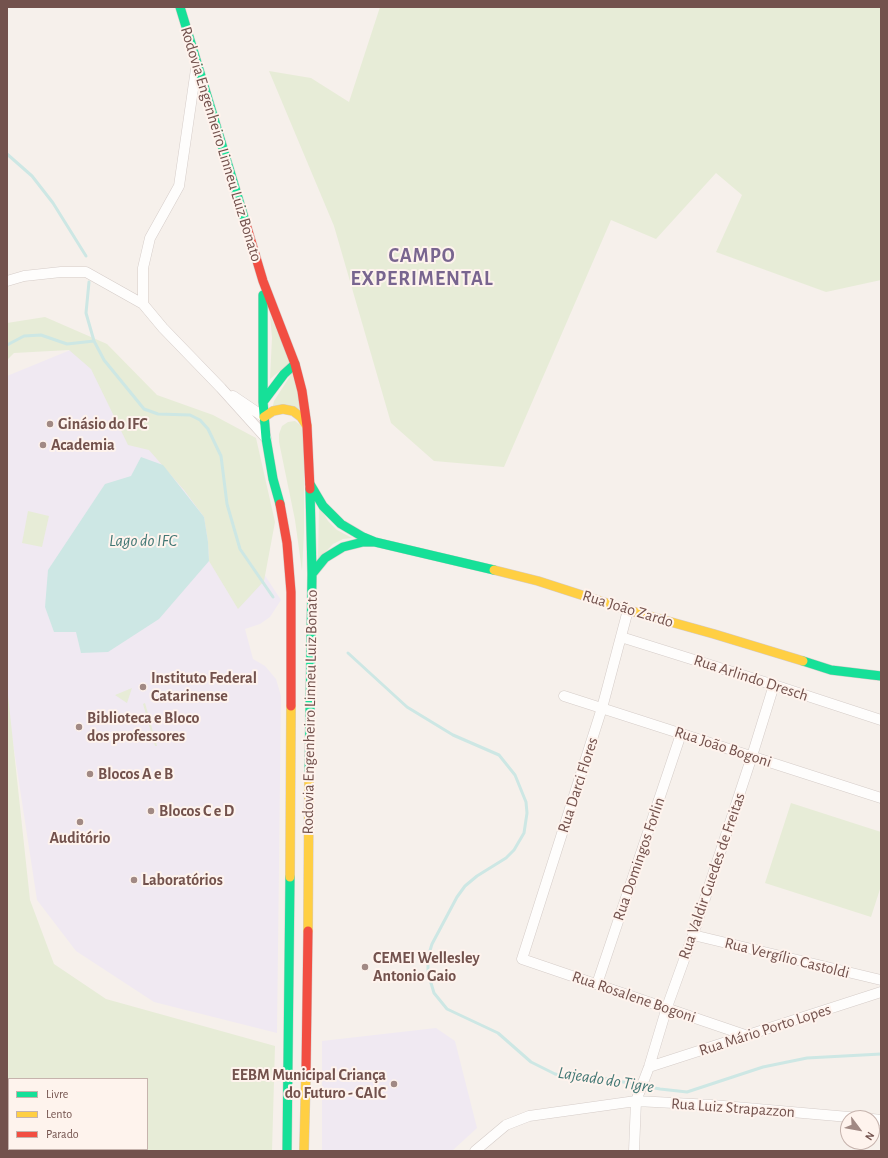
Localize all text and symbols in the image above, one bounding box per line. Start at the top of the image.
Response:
street label: Rodovia Engenheiro Linneu Luiz Bonato [176,24,266,264]
district label: CAMPO EXPERIMENTAL [350,244,494,291]
place label: Ginásio do IFC [58,414,148,434]
marker: Ginásio do IFC [45,419,55,429]
place label: Academia [51,435,115,455]
marker: Academia [38,440,48,450]
water label: Lago do IFC [109,531,177,551]
street label: Rua João Zardo [580,586,676,632]
street label: Rodovia Engenheiro Linneu Luiz Bonato [298,590,322,834]
street label: Rua Arlindo Dresch [691,650,811,706]
place label: Instituto Federal Catarinense [151,668,257,706]
marker: Instituto Federal Catarinense [138,682,148,692]
place label: Biblioteca e Bloco dos professores [87,708,199,746]
marker: Biblioteca e Bloco dos professores [74,722,84,732]
street label: Rua João Bogoni [672,722,774,772]
street label: Rua Darci Flores [554,735,602,835]
place label: Blocos A e B [98,764,173,784]
marker: Blocos A e B [85,769,95,779]
street label: Rua Valdir Guedes de Freitas [674,790,750,962]
street label: Rua Domingos Forlin [609,795,669,923]
place label: Blocos C e D [159,801,234,821]
marker: Blocos C e D [146,806,156,816]
marker: Auditório [75,817,85,827]
place label: Auditório [50,828,110,848]
place label: Laboratórios [142,870,223,890]
marker: Laboratórios [129,875,139,885]
street label: Rua Vergílio Castoldi [723,933,851,983]
place label: CEMEI Wellesley Antonio Gaio [373,948,480,986]
marker: CEMEI Wellesley Antonio Gaio [360,962,370,972]
street label: Rua Rosalene Bogoni [570,967,698,1027]
street label: Rua Mário Porto Lopes [697,1000,833,1060]
water label: Lajeado do Tigre [557,1062,655,1098]
place label: EEBM Municipal Criança do Futuro - CAIC [231,1065,386,1103]
legend [8,1078,148,1150]
marker: EEBM Municipal Criança do Futuro - CAIC [389,1079,399,1089]
text: Livre [46,1088,68,1100]
street label: Rua Luiz Strapazzon [670,1094,796,1122]
text: Lento [46,1108,72,1120]
north arrow [840,1110,880,1150]
text: Parado [46,1128,79,1140]
text: N [863,1130,876,1142]

